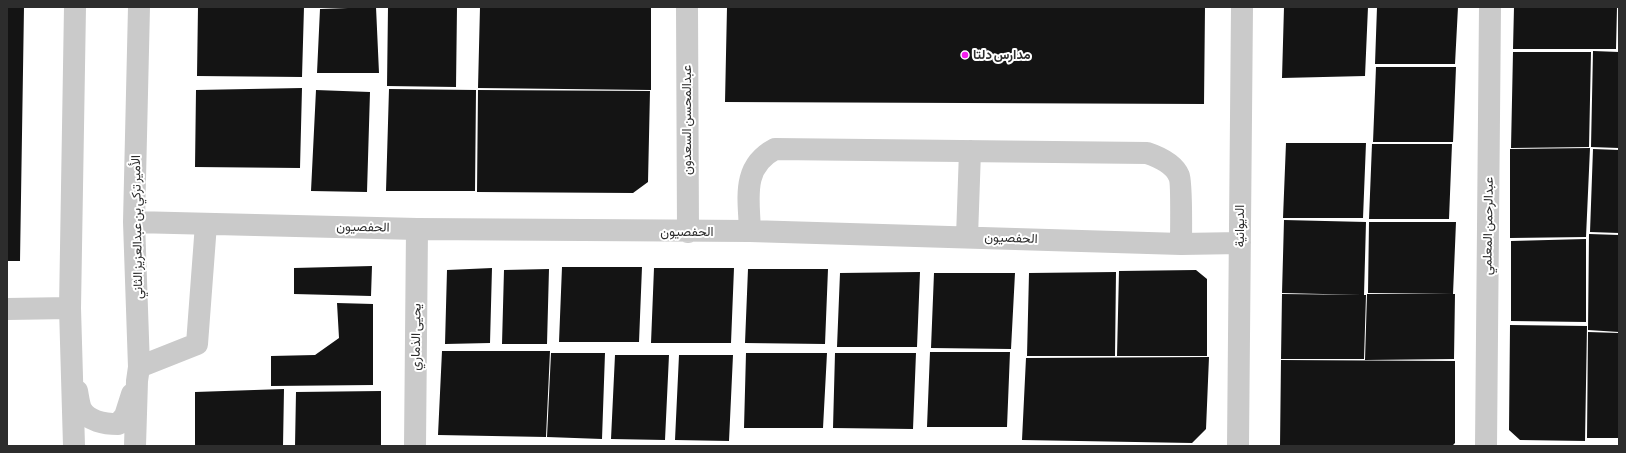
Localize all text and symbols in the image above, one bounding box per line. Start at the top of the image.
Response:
place label: مدارس دلتا [973,47,1031,63]
marker: مدارس دلتا [960,50,970,60]
street label: عبدالمحسن السعدون [679,65,695,175]
street label: الأمير تركي بن عبدالعزيز الثاني [128,155,146,299]
street label: عبدالرحمن المعلمي [1479,177,1497,275]
street label: الديوانية [1232,205,1248,247]
street label: الحفصيون [336,219,390,235]
street label: الحفصيون [660,224,714,240]
street label: الحفصيون [984,229,1038,247]
street label: يحيى الذماري [408,303,424,371]

